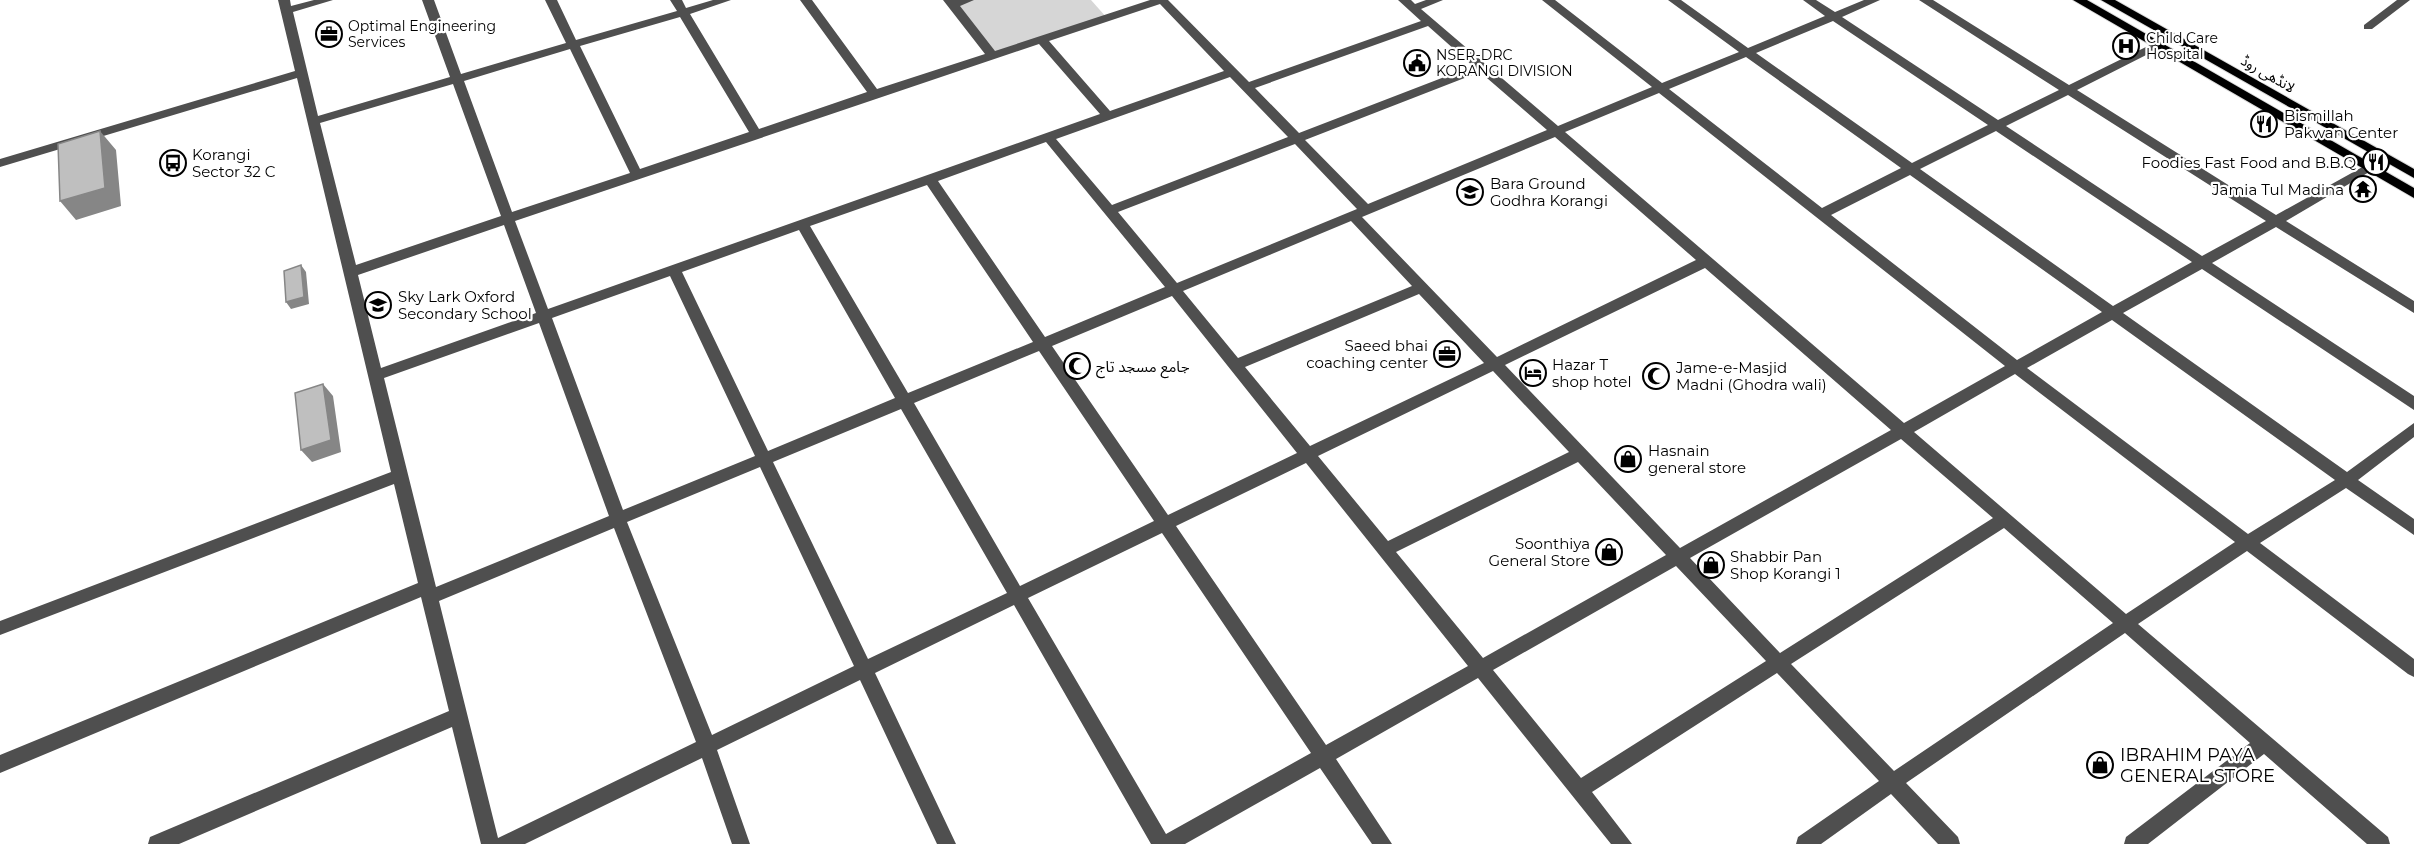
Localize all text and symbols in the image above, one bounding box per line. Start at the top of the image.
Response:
place label: Optimal Engineering Services [348,17,496,51]
office icon: Optimal Engineering Services [314,19,344,49]
place label: Child Care Hospital [2146,29,2218,63]
hospital icon: Child Care Hospital [2111,31,2141,61]
place label: NSER-DRC KORANGI DIVISION [1436,46,1573,80]
public building icon: NSER-DRC KORANGI DIVISION [1402,48,1432,78]
street label: لانڈھی روڈ [2238,51,2298,97]
place label: Bismillah Pakwan Center [2284,106,2398,142]
restaurant icon: Bismillah Pakwan Center [2249,109,2279,139]
place label: Korangi Sector 32 C [192,145,276,181]
restaurant icon: Foodies Fast Food and B.B.Q [2361,147,2391,177]
bus stop icon: Korangi Sector 32 C [158,148,188,178]
place label: Foodies Fast Food and B.B.Q [2142,153,2356,172]
place label: Bara Ground Godhra Korangi [1490,174,1608,210]
temple icon: Jamia Tul Madina [2348,174,2378,204]
school or university icon: Bara Ground Godhra Korangi [1455,177,1485,207]
place label: Jamia Tul Madina [2211,180,2344,199]
place label: Sky Lark Oxford Secondary School [398,287,532,323]
school or university icon: Sky Lark Oxford Secondary School [363,290,393,320]
place label: Saeed bhai coaching center [1306,336,1428,372]
office icon: Saeed bhai coaching center [1432,339,1462,369]
mosque icon: جامع مسجد تاج [1062,351,1092,381]
place label: Hazar T shop hotel [1552,355,1631,391]
place label: جامع مسجد تاج [1096,357,1190,379]
hotel icon: Hazar T shop hotel [1518,358,1548,388]
place label: Jame-e-Masjid Madni (Ghodra wali) [1675,358,1827,394]
mosque icon: Jame-e-Masjid Madni (Ghodra wali) [1641,361,1671,391]
place label: Hasnain general store [1648,441,1746,477]
shop icon: Hasnain general store [1613,444,1643,474]
place label: Soonthiya General Store [1489,534,1590,570]
shop icon: Soonthiya General Store [1594,537,1624,567]
place label: Shabbir Pan Shop Korangi 1 [1730,547,1841,583]
shop icon: Shabbir Pan Shop Korangi 1 [1696,550,1726,580]
place label: IBRAHIM PAYA GENERAL STORE [2120,744,2275,787]
shop icon: IBRAHIM PAYA GENERAL STORE [2085,750,2115,780]

